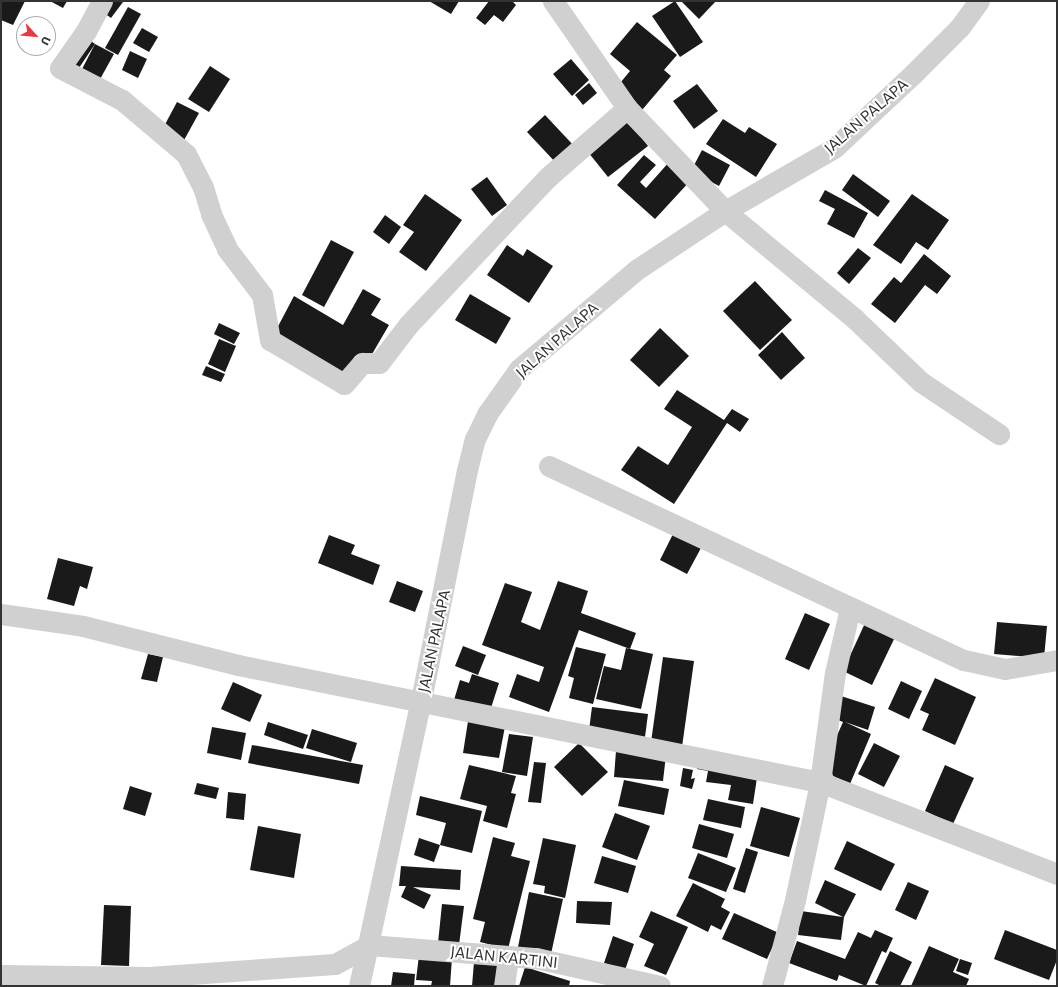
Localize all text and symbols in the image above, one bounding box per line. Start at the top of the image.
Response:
north arrow [16,16,56,56]
text: U [39,35,54,48]
street label: JALAN PALAPA [821,75,911,157]
street label: JALAN PALAPA [512,298,602,382]
street label: JALAN PALAPA [414,588,454,694]
street label: JALAN KARTINI [450,942,558,972]

